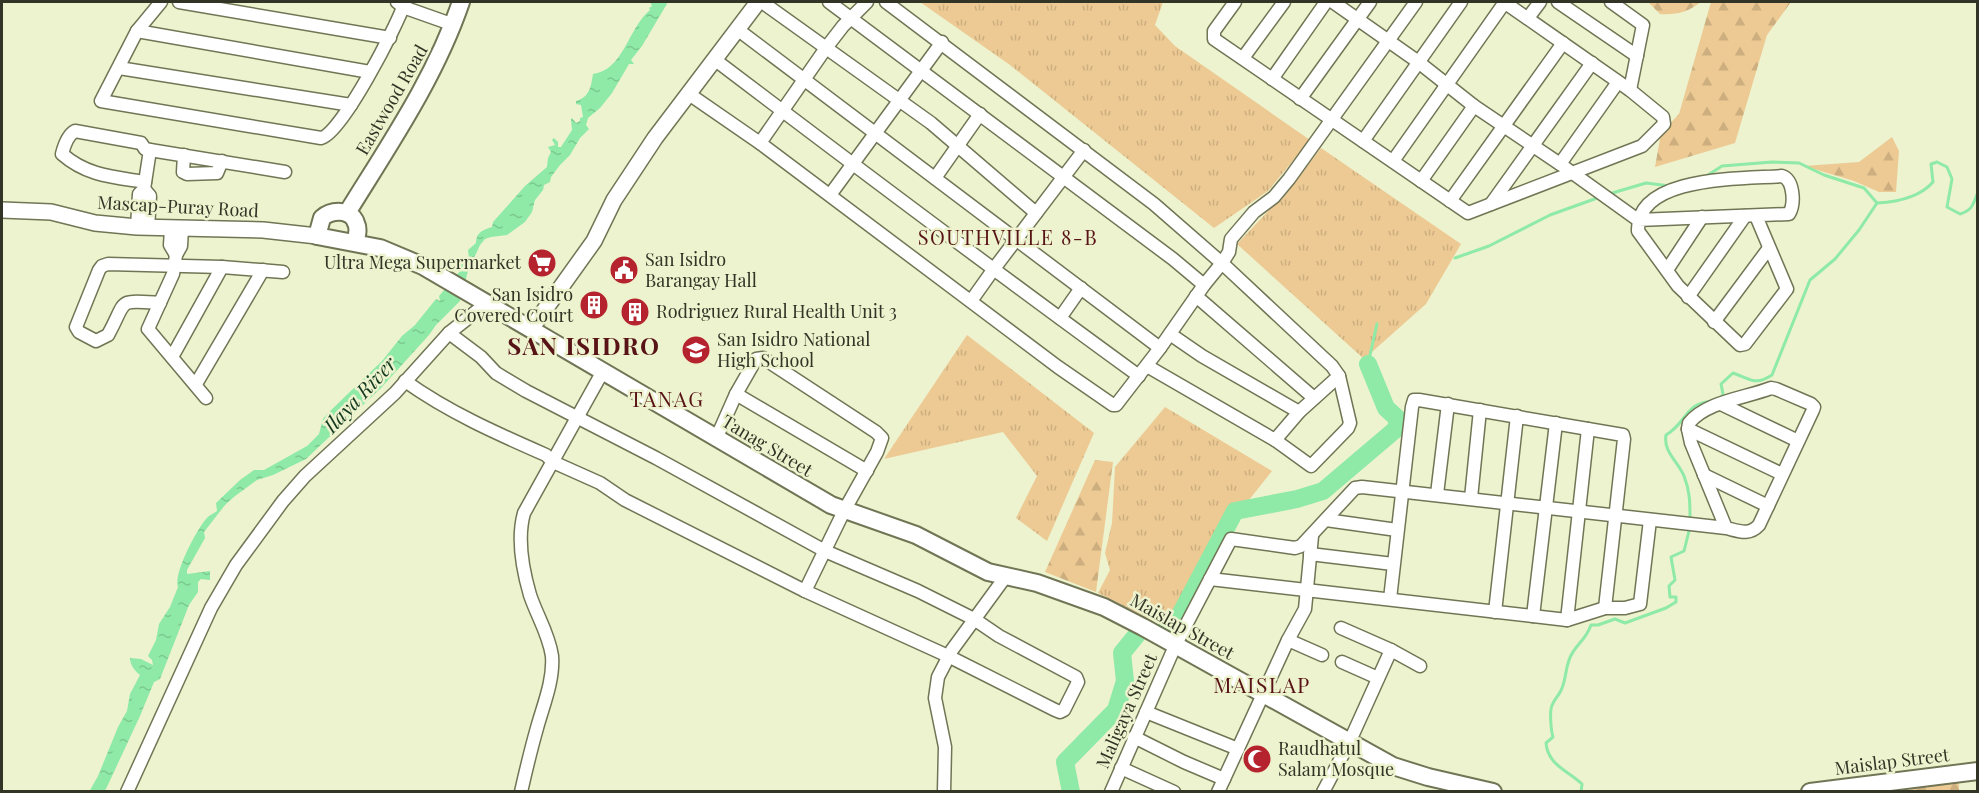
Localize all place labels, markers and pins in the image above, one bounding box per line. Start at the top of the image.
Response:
supermarket icon: Ultra Mega Supermarket [526,247,558,279]
place label: San Isidro Barangay Hall [645,247,757,292]
place label: Ultra Mega Supermarket [324,250,522,274]
public building icon: San Isidro Barangay Hall [608,254,640,286]
place label: San Isidro Covered Court [454,282,574,327]
building icon: San Isidro Covered Court [578,289,610,321]
building icon: Rodriguez Rural Health Unit 3 [619,296,651,328]
place label: Rodriguez Rural Health Unit 3 [656,299,897,323]
place label: San Isidro National High School [717,327,870,372]
school or university icon: San Isidro National High School [680,334,712,366]
place label: Raudhatul Salam Mosque [1278,736,1394,781]
mosque icon: Raudhatul Salam Mosque [1241,743,1273,775]

